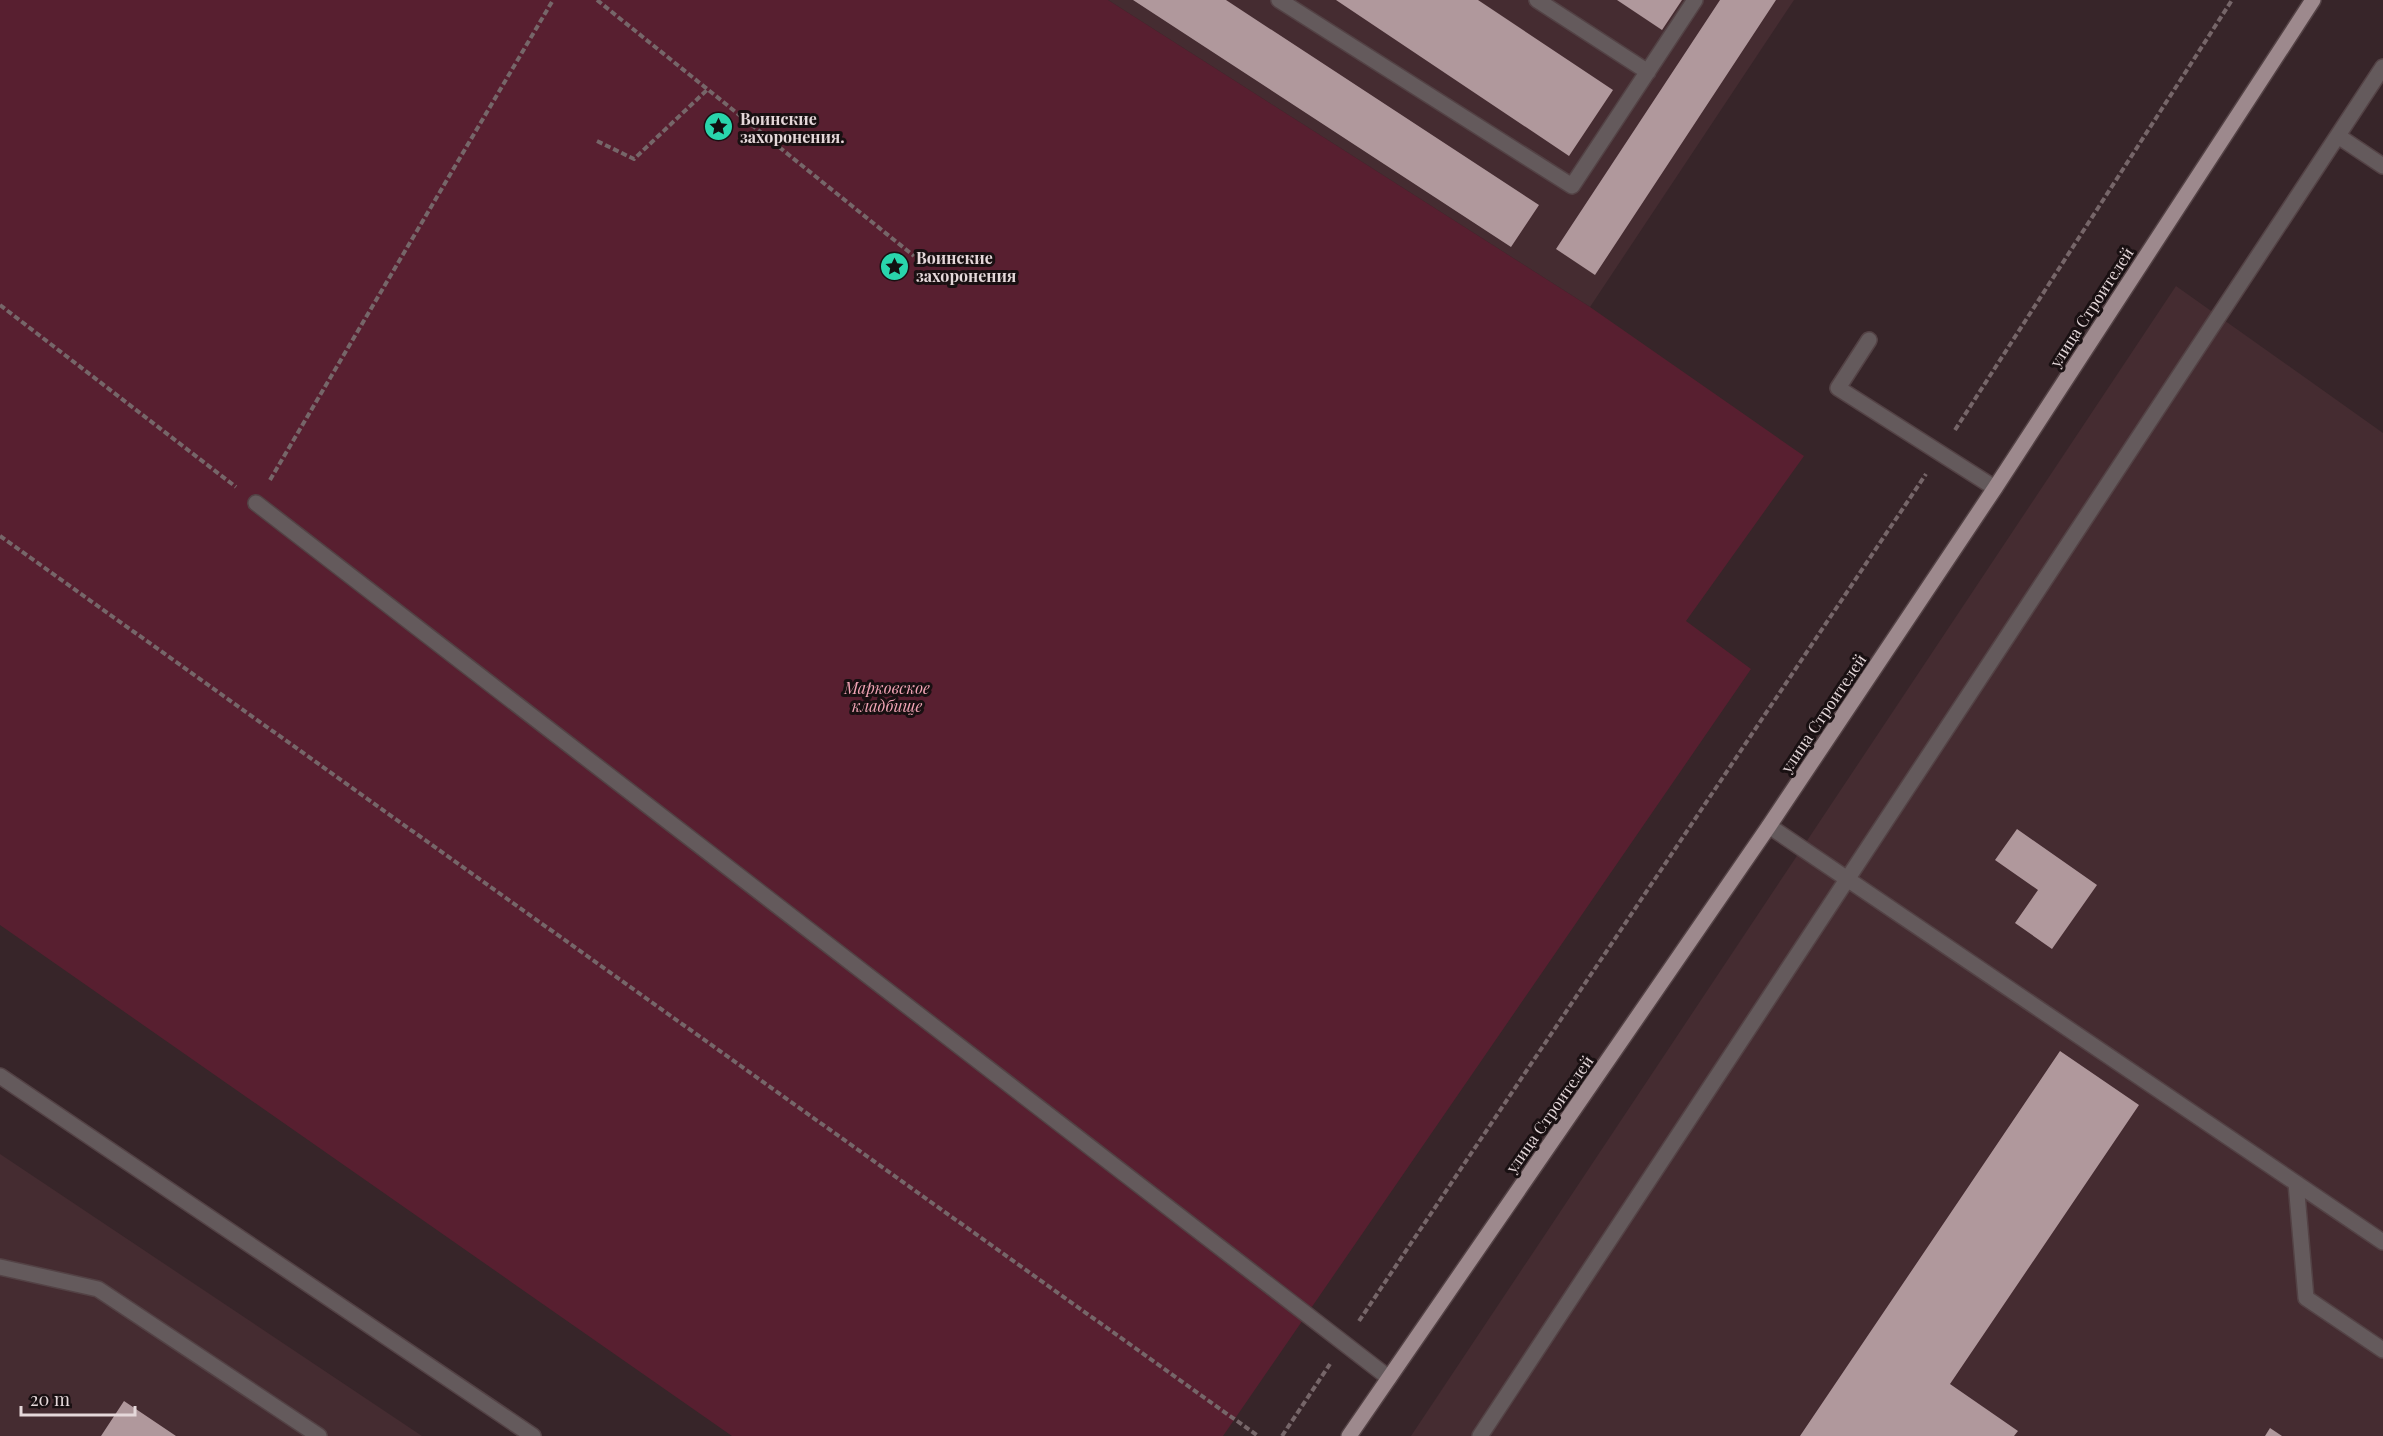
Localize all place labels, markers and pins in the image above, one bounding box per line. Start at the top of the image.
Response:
place label: Воинские захоронения. [740,108,845,147]
place icon: Воинские захоронения. [703,111,735,143]
place label: Воинские захоронения [916,247,1016,286]
place icon: Воинские захоронения [879,250,911,282]

